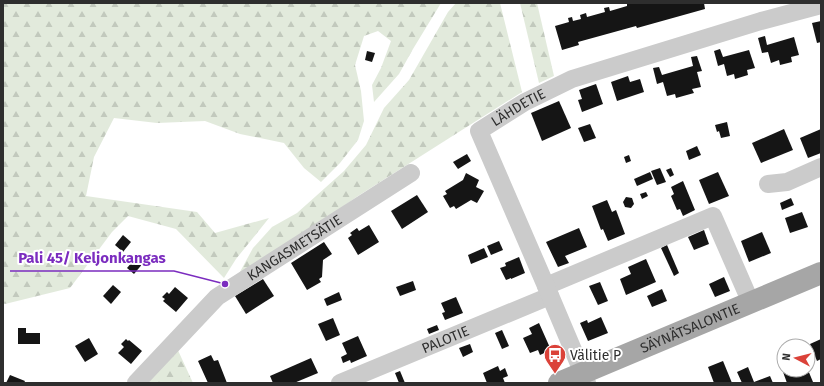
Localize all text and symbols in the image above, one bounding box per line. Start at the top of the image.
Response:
street label: LÄHDETIE [488,85,548,130]
street label: KANGASMETSÄTIE [244,211,345,284]
callout: Pali 45/ Keljonkangas [10,244,174,271]
text: Pali 45/ Keljonkangas [18,249,166,267]
street label: SÄYNÄTSALONTIE [638,300,742,356]
street label: PALOTIE [419,322,472,357]
north arrow [776,338,816,378]
bus stop icon: Välitie P [542,342,568,375]
place label: Välitie P [570,347,621,364]
text: N [780,352,793,361]

